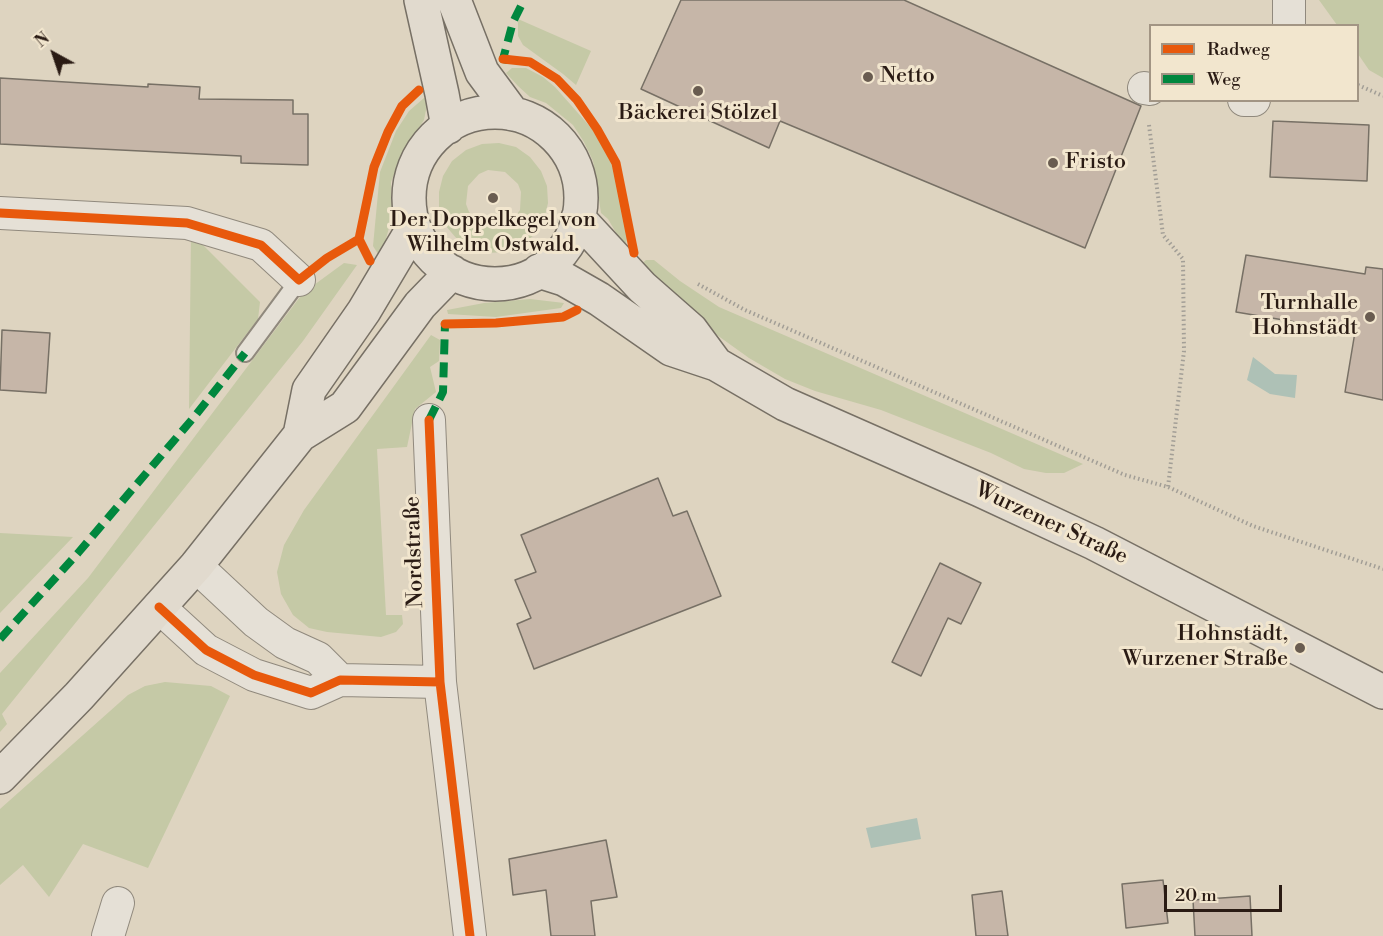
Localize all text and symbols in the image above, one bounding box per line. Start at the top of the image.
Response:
north arrow [24,24,84,84]
legend [1149,24,1359,102]
text: N [31,28,54,52]
text: Radweg [1207,38,1270,61]
place label: Netto [880,64,935,90]
text: Weg [1207,68,1241,91]
marker: Netto [861,70,875,84]
marker: Bäckerei Stölzel [691,84,705,98]
place label: Bäckerei Stölzel [618,101,778,127]
place label: Fristo [1065,150,1126,176]
marker: Fristo [1046,156,1060,170]
marker: Der Doppelkegel von Wilhelm Ostwald. [486,191,500,205]
place label: Der Doppelkegel von Wilhelm Ostwald. [390,208,596,260]
place label: Turnhalle Hohnstädt [1252,291,1358,342]
marker: Turnhalle Hohnstädt [1363,310,1377,324]
street label: Wurzener Straße [970,477,1132,571]
street label: Nordstraße [400,496,430,608]
place label: Hohnstädt, Wurzener Straße [1122,622,1288,674]
marker: Hohnstädt, Wurzener Straße [1293,641,1307,655]
scale bar [1167,873,1286,911]
text: 20 m [1175,884,1217,907]

